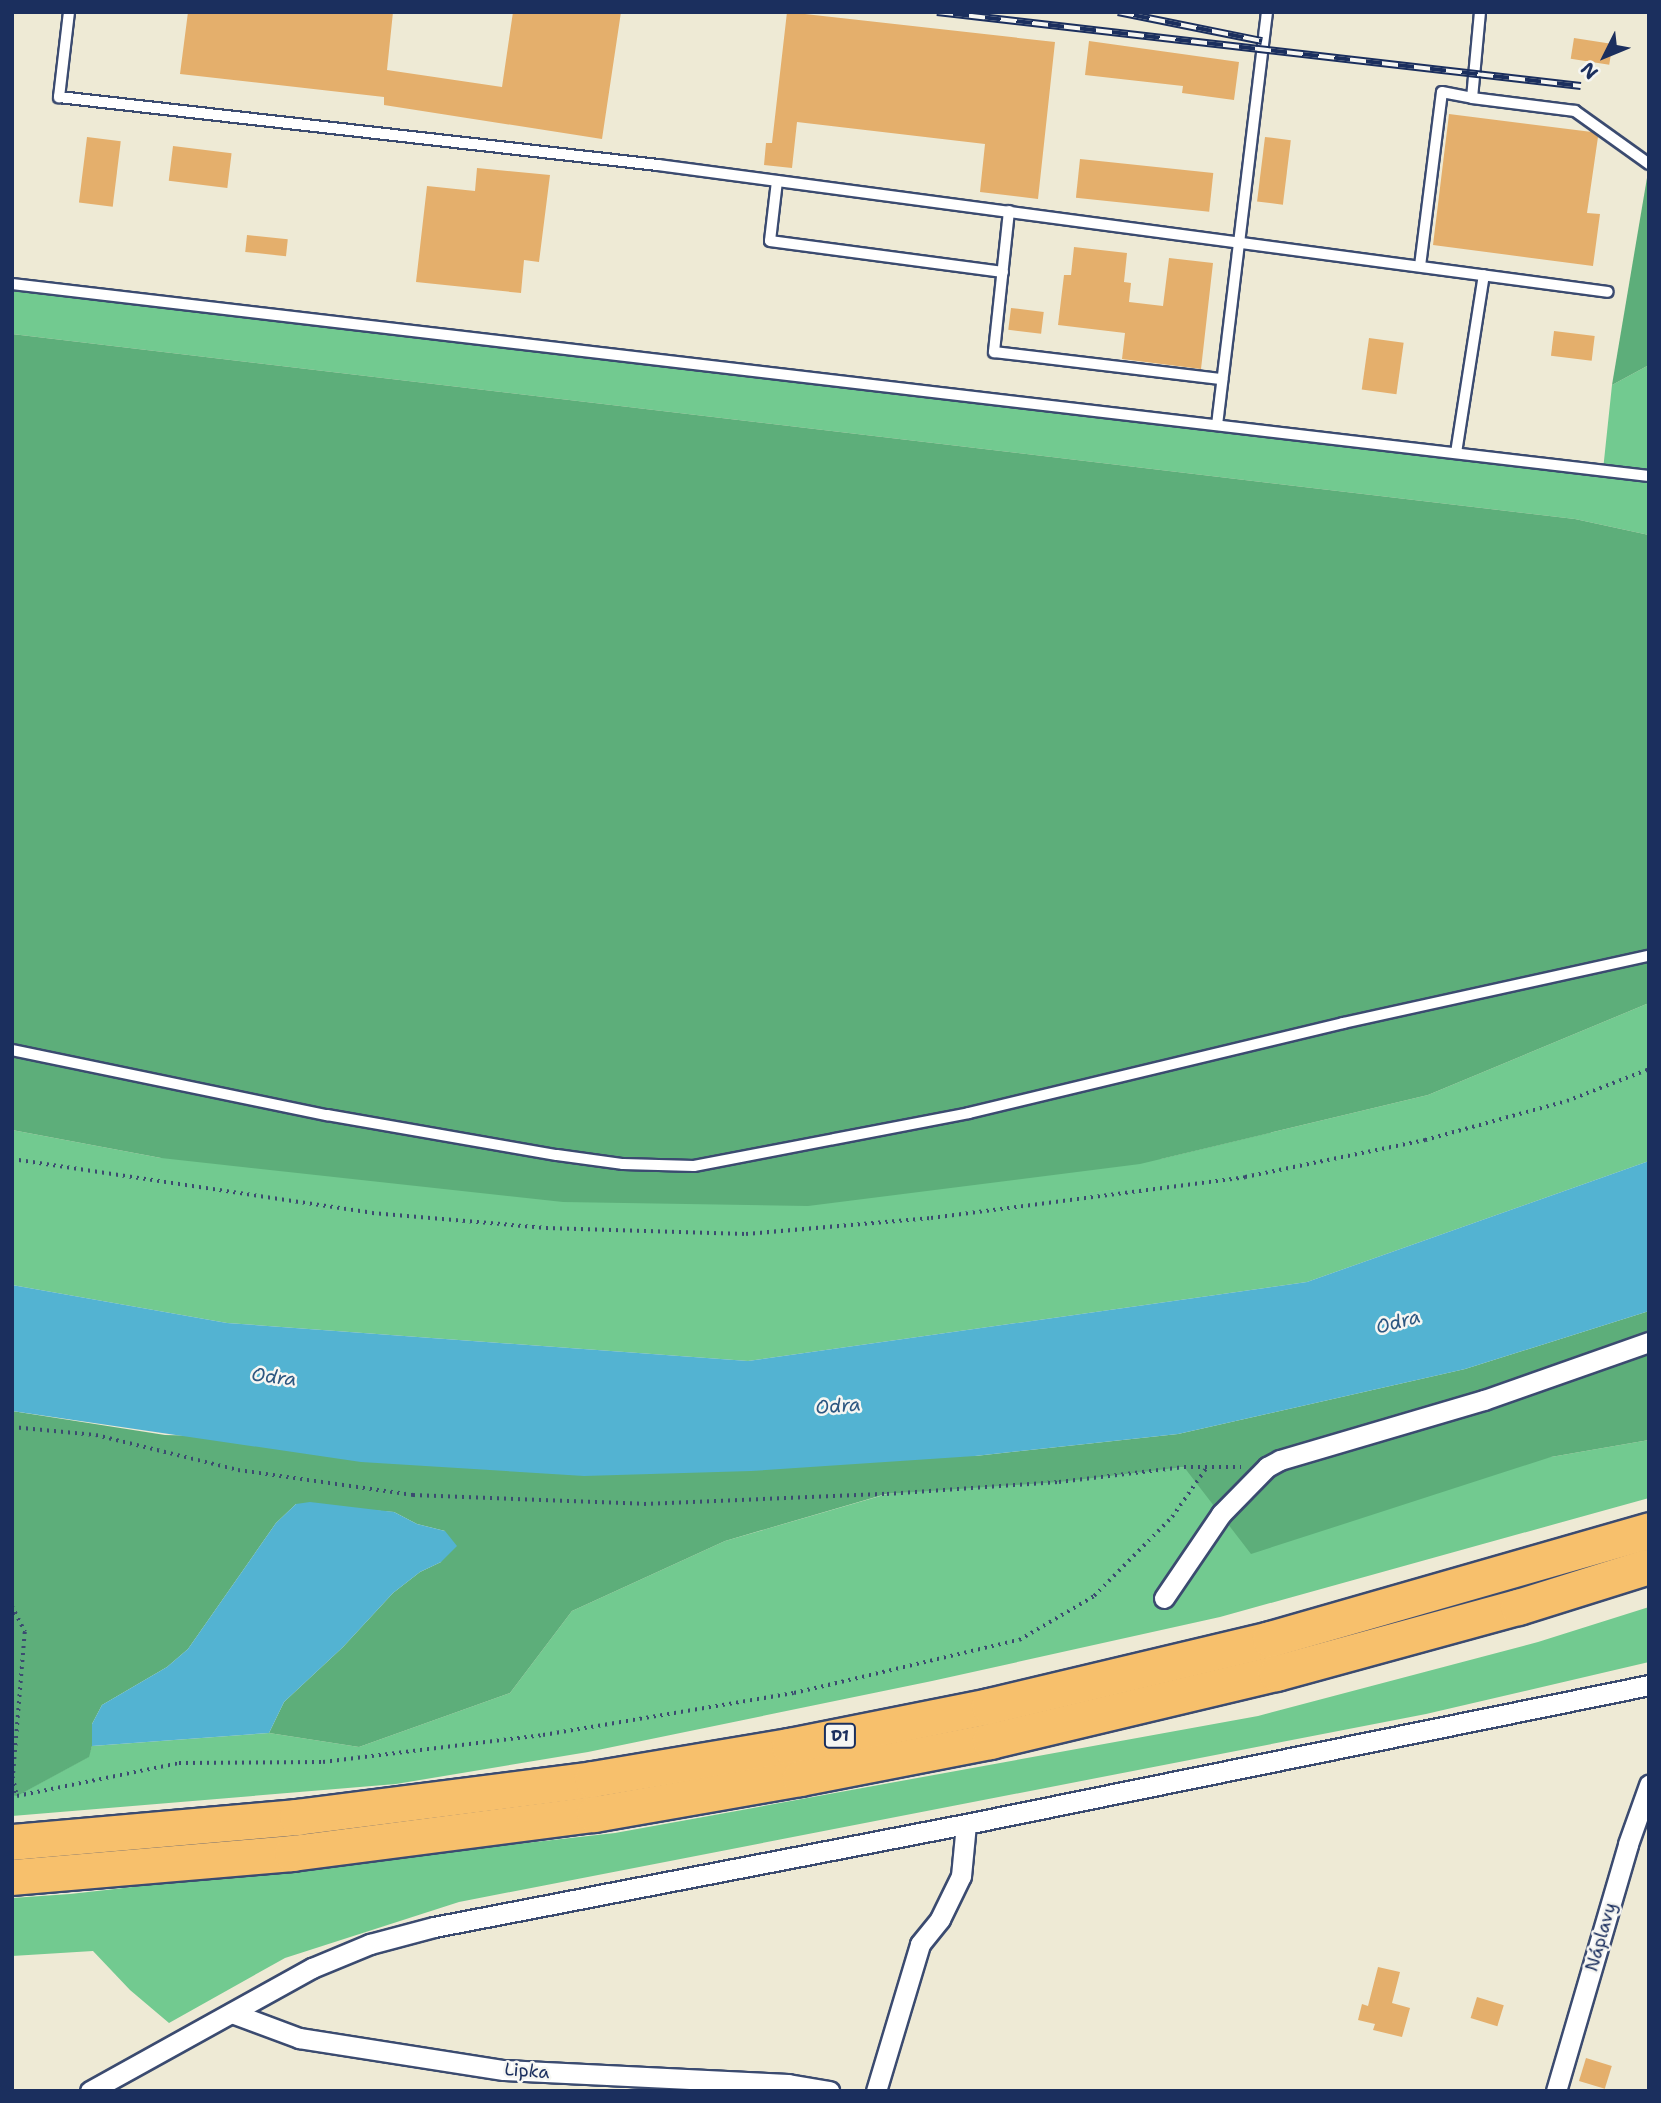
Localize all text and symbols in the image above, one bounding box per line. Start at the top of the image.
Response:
north arrow [1570,21,1640,91]
text: N [1575,57,1604,85]
water label: Odra [1373,1305,1423,1339]
water label: Odra [250,1363,298,1391]
water label: Odra [815,1393,861,1419]
road number: D1 [822,1724,858,1748]
street label: Náplavy [1581,1900,1621,1974]
street label: Lipka [504,2059,550,2083]

